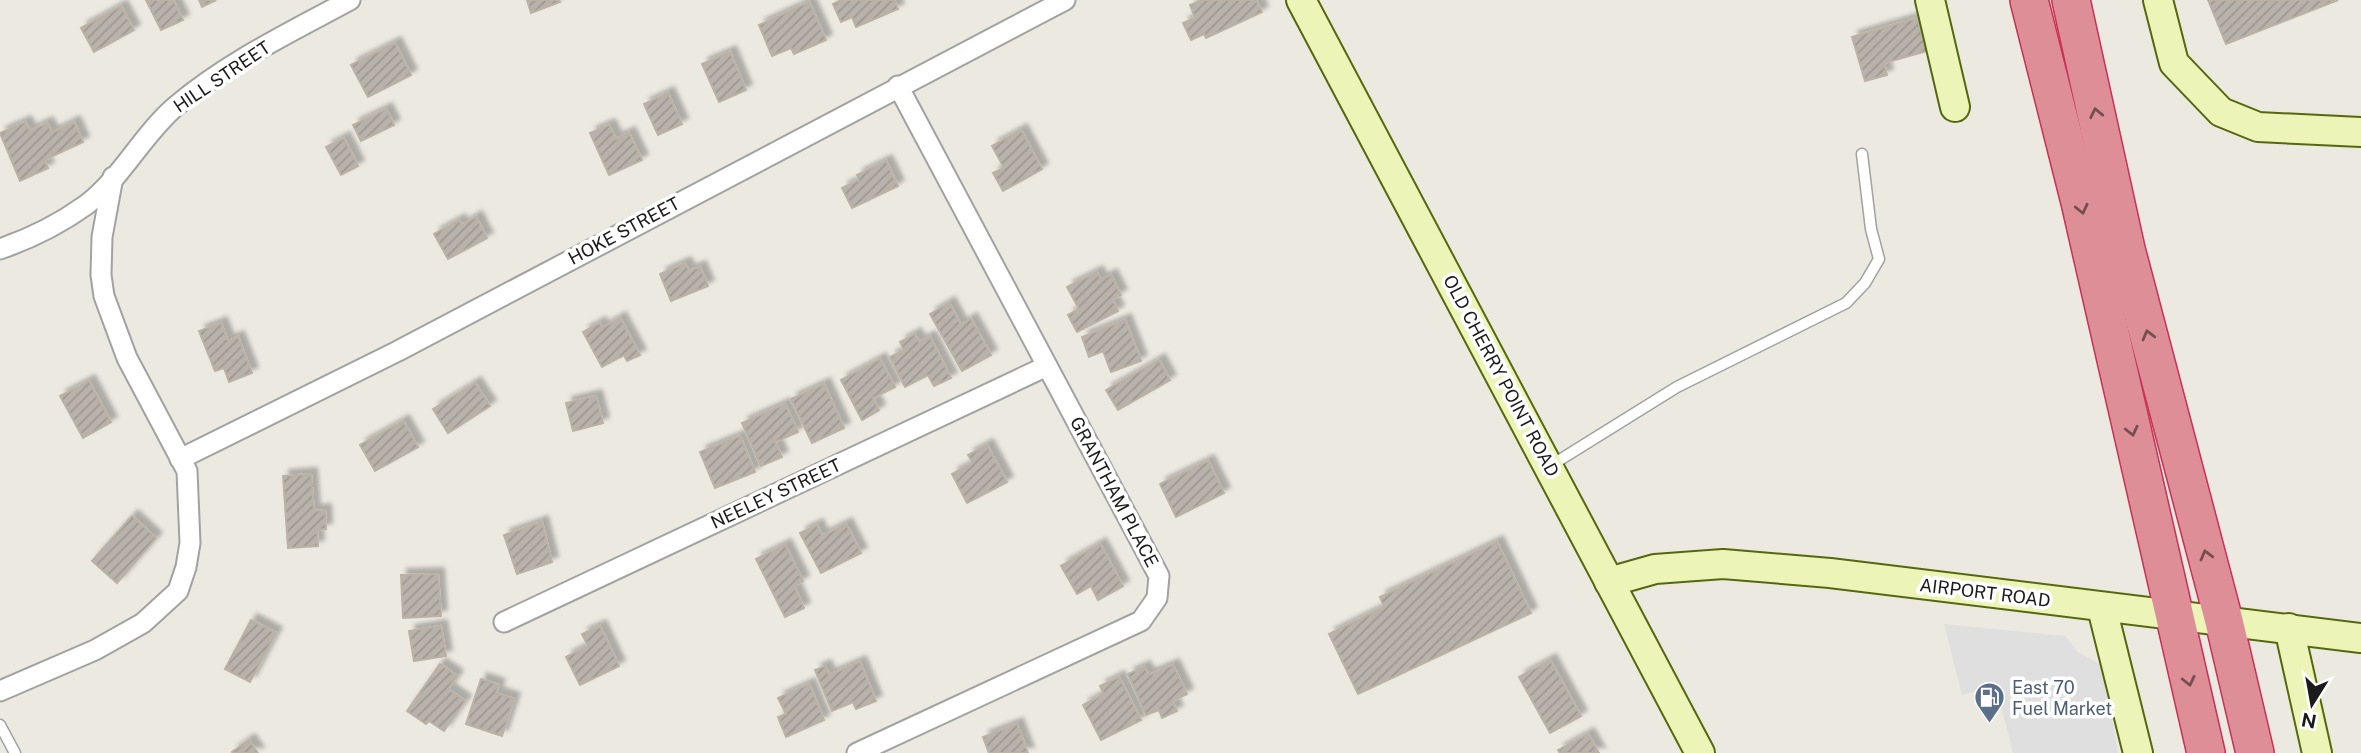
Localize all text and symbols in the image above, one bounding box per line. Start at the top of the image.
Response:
street label: HILL STREET [169,36,274,117]
one-way arrow [2089,108,2104,120]
street label: HOKE STREET [565,192,683,269]
one-way arrow [2074,203,2088,215]
street label: OLD CHERRY POINT ROAD [1439,271,1564,480]
one-way arrow [2142,329,2156,341]
street label: GRANTHAM PLACE [1066,413,1163,571]
one-way arrow [2123,425,2138,437]
street label: NEELEY STREET [707,454,845,533]
one-way arrow [2200,549,2215,561]
street label: AIRPORT ROAD [1918,574,2052,611]
north arrow [2277,669,2347,739]
one-way arrow [2181,675,2195,687]
place label: East 70 Fuel Market [2012,677,2112,719]
fuel station icon: East 70 Fuel Market [1972,681,2006,725]
text: N [2299,708,2318,733]

